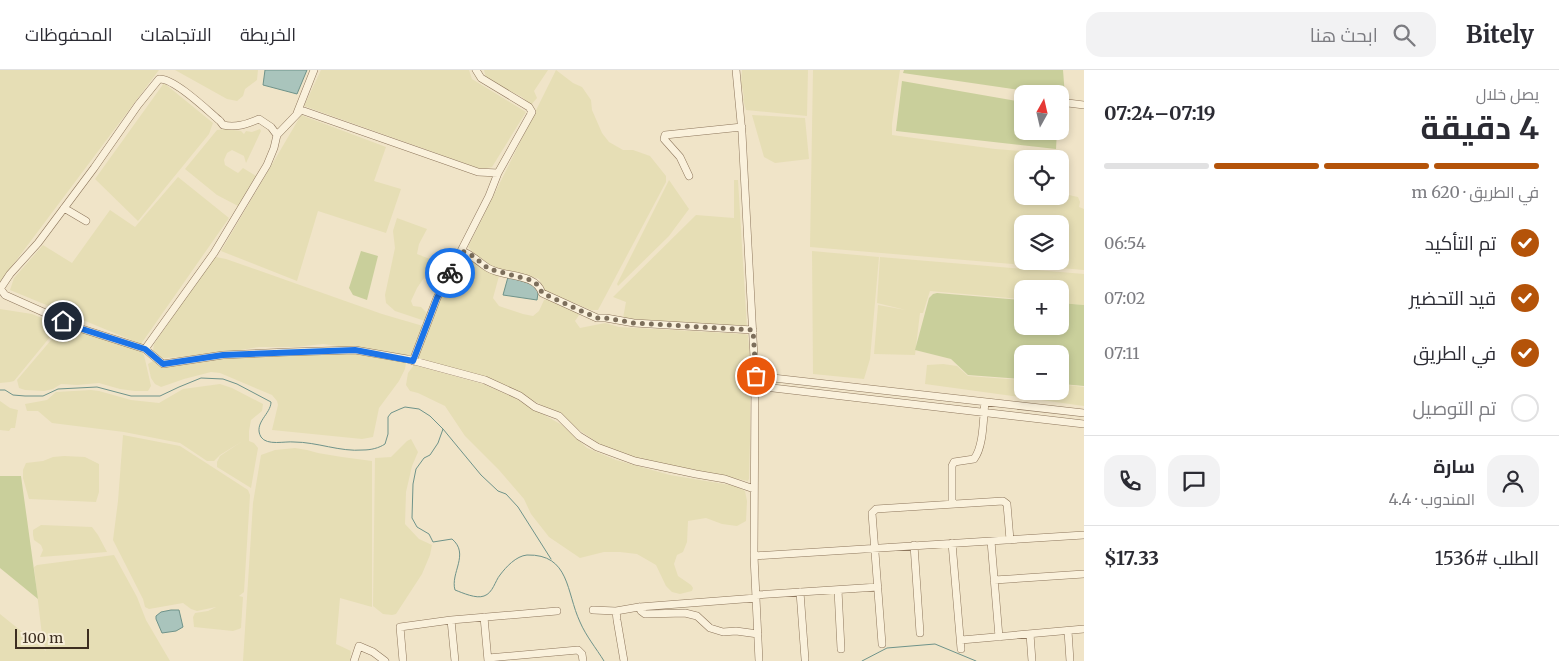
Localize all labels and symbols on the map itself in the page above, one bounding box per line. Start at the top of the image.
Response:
north arrow [1014,85,1069,140]
courier [425,248,475,298]
pin [42,300,84,342]
pin [735,355,777,397]
scale bar [15,626,89,649]

